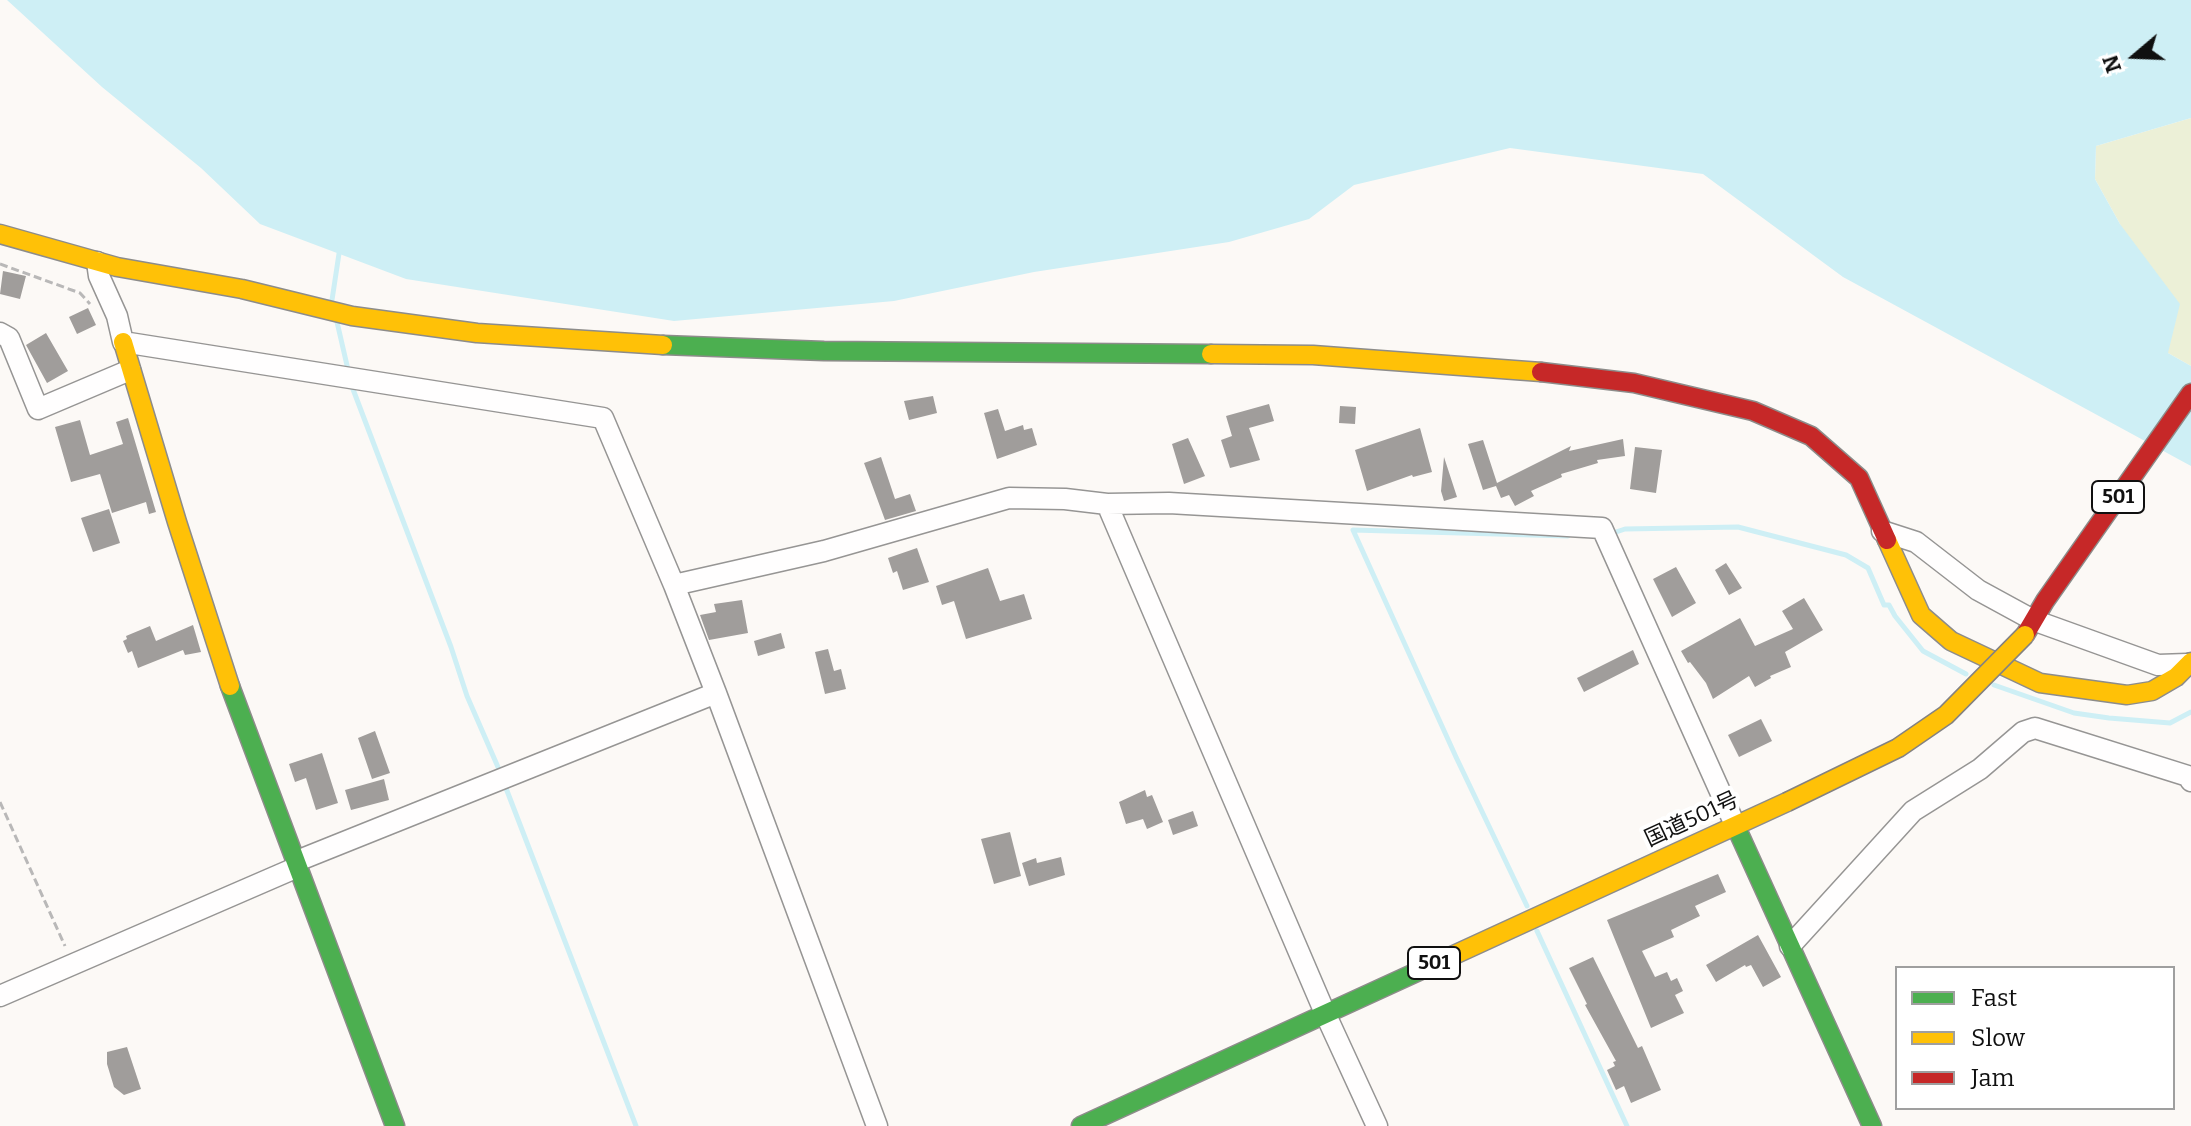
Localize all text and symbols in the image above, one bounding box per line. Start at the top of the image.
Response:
north arrow [2095,16,2175,96]
text: N [2096,52,2127,76]
road number: 501 [2092,481,2144,513]
street label: 国道501号 [1641,787,1743,853]
road number: 501 [1408,947,1460,979]
legend [1895,966,2175,1110]
text: Fast [1971,984,2017,1012]
text: Slow [1971,1024,2025,1052]
text: Jam [1971,1064,2014,1092]

